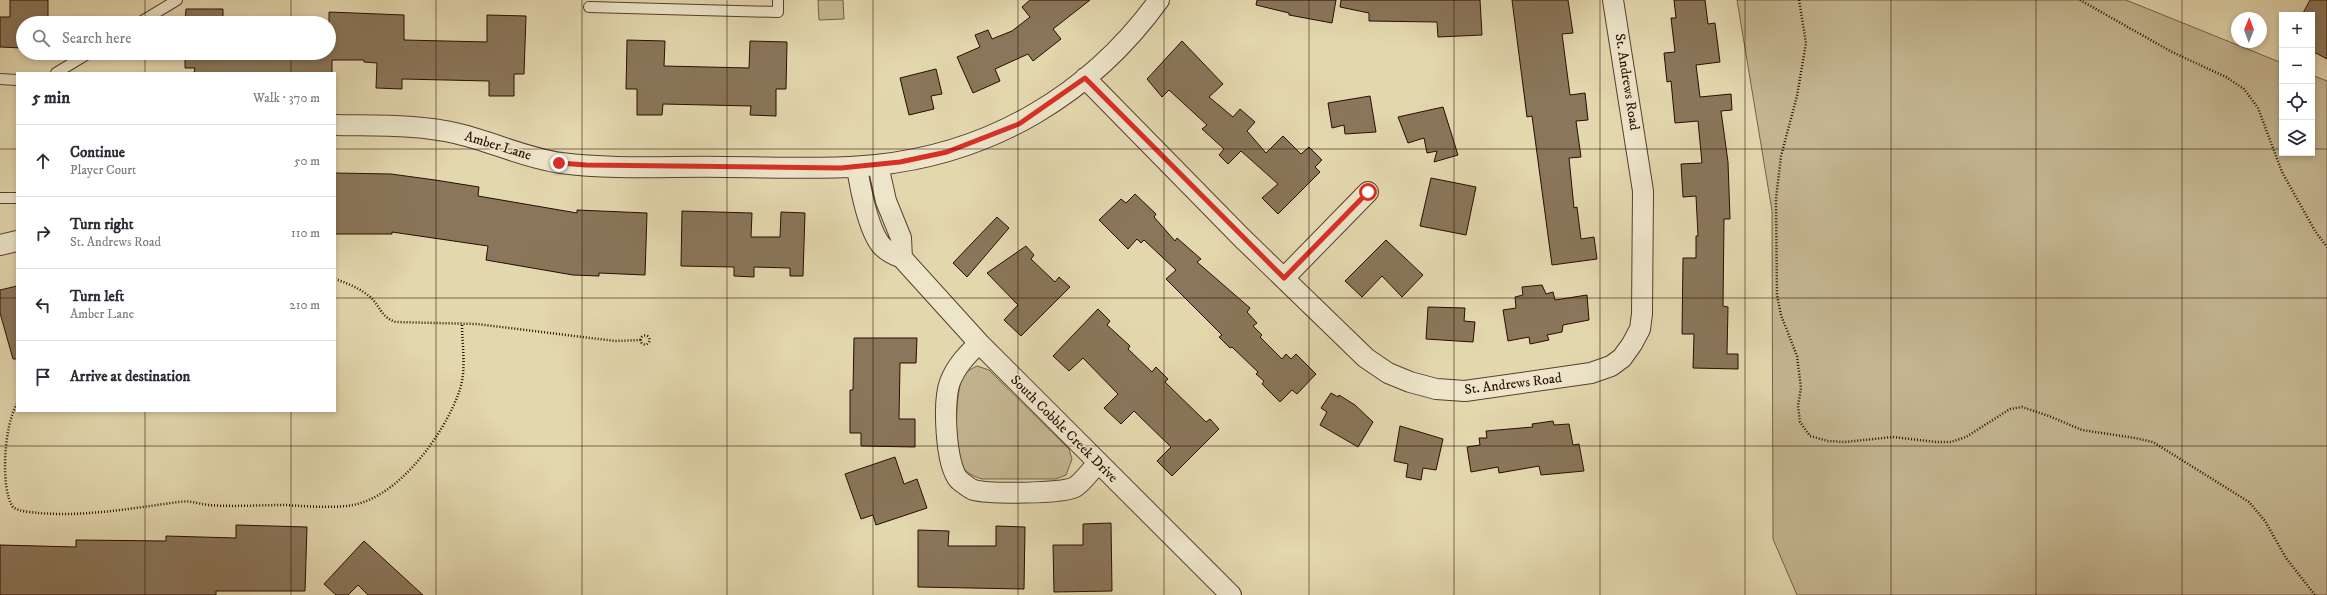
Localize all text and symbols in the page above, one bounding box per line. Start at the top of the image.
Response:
north arrow [2231,12,2267,48]
map controls [2279,12,2315,156]
button: + [2279,12,2315,48]
search box [16,16,336,60]
icon: search [30,27,52,49]
text: Search here [62,29,131,48]
street label: St. Andrews Road [1610,32,1644,132]
button: − [2279,48,2315,84]
button: locate [2279,84,2315,120]
text: 5 min [32,87,70,109]
text: Walk · 370 m [253,90,320,106]
button: layers [2279,120,2315,156]
street label: Amber Lane [462,127,534,165]
text: Continue [70,143,125,162]
icon: ahead [32,150,54,172]
text: 50 m [294,153,320,169]
route end [550,154,568,172]
text: Player Court [70,162,136,178]
route start [1359,183,1377,201]
text: Turn right [70,215,133,234]
icon: right [32,222,54,244]
text: 110 m [291,225,320,241]
text: St. Andrews Road [70,234,161,250]
text: Turn left [70,287,124,306]
icon: left [32,294,54,316]
text: 210 m [289,297,320,313]
text: Amber Lane [70,306,134,322]
icon: arrive [32,366,54,388]
text: Arrive at destination [70,367,190,386]
street label: St. Andrews Road [1463,369,1563,399]
street label: South Cobble Creek Drive [1006,371,1122,487]

